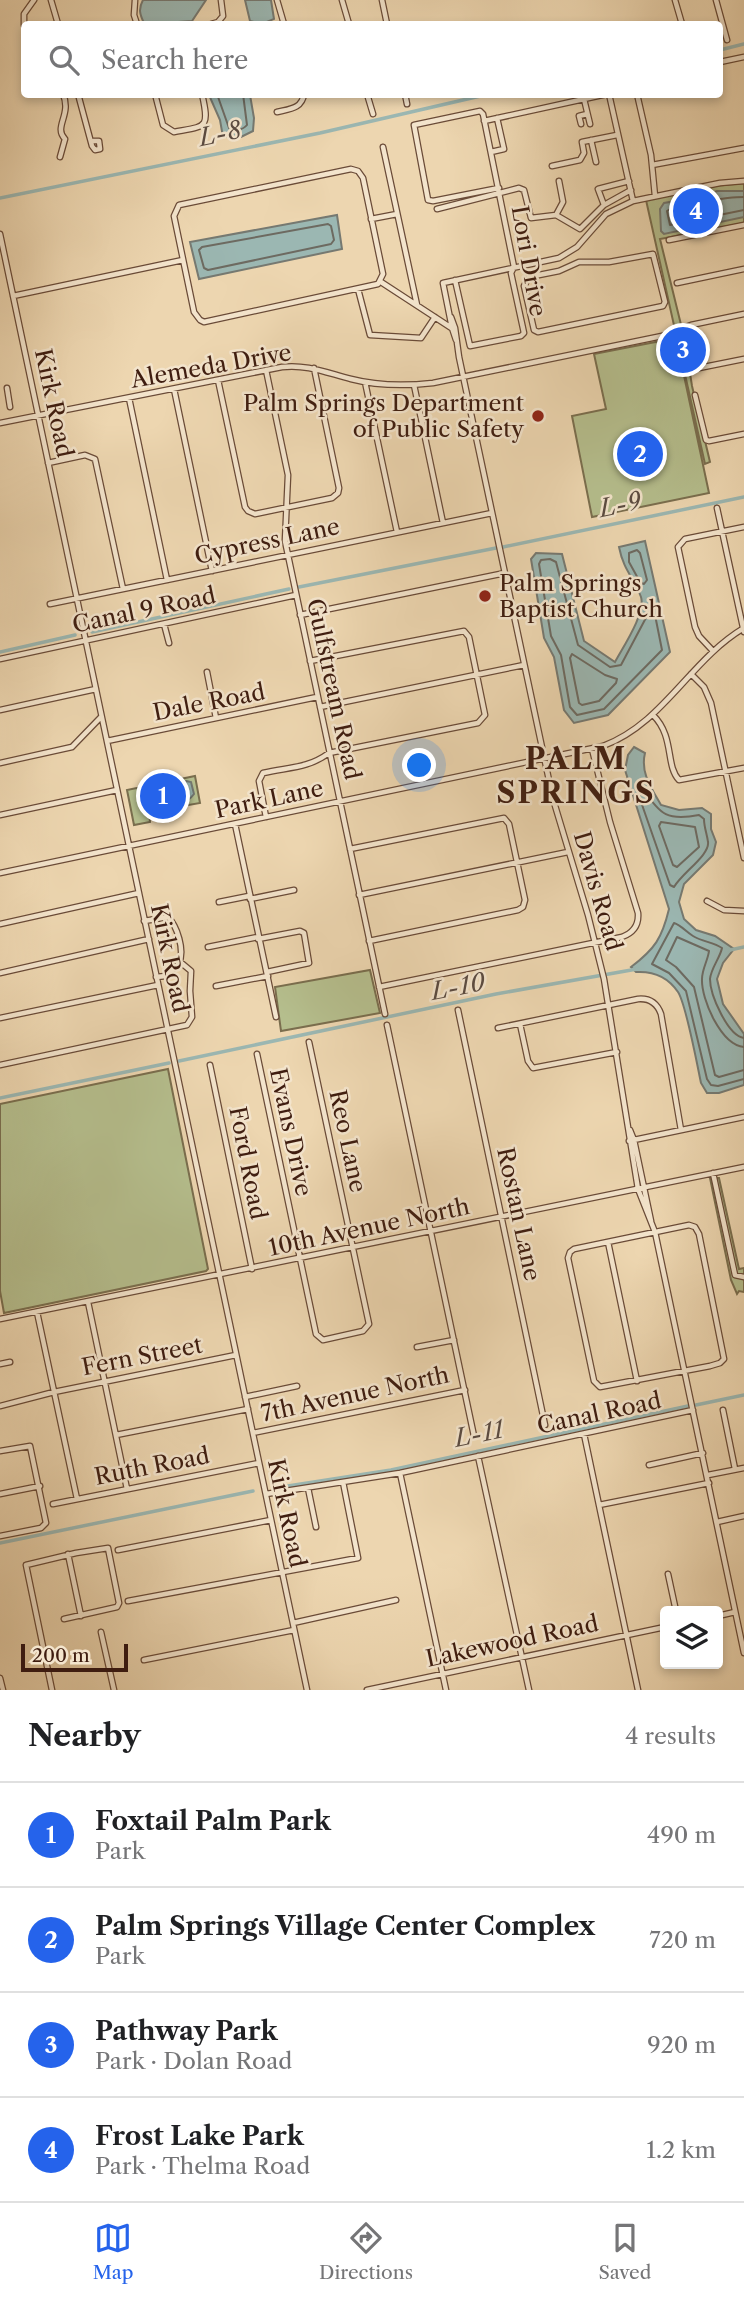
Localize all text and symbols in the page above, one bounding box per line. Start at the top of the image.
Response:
search box [21,21,723,98]
icon: search [45,41,83,79]
text: Search here [101,44,248,76]
water label: L-8 [194,115,244,152]
pin: 4 [673,185,719,237]
street label: Lori Drive [506,204,552,318]
pin: 3 [660,324,706,376]
street label: Alemeda Drive [127,338,294,394]
street label: Kirk Road [29,346,79,460]
place label: Palm Springs Department of Public Safety [243,389,524,443]
marker: Palm Springs Department of Public Safety [530,408,546,424]
pin: 2 [617,428,663,480]
water label: L-9 [595,486,645,523]
street label: Cypress Lane [192,512,342,570]
place label: Palm Springs Baptist Church [499,569,663,623]
street label: Canal 9 Road [70,581,218,639]
marker: Palm Springs Baptist Church [477,588,493,604]
street label: Gulfstream Road [301,596,367,782]
street label: Dale Road [151,677,267,727]
district label: PALM SPRINGS [496,740,656,811]
your location [402,748,436,782]
pin: 1 [140,770,186,822]
street label: Park Lane [212,774,326,824]
street label: Davis Road [568,828,628,954]
street label: Kirk Road [145,901,195,1015]
water label: L-10 [427,967,488,1006]
street label: Evans Drive [264,1065,318,1199]
street label: Reo Lane [323,1087,373,1195]
street label: Ford Road [223,1104,273,1222]
street label: Rostan Lane [491,1145,547,1283]
street label: 10th Avenue North [266,1192,472,1262]
street label: Fern Street [79,1331,205,1381]
street label: 7th Avenue North [258,1360,452,1428]
street label: Canal Road [534,1386,664,1440]
water label: L-11 [450,1414,507,1453]
street label: Ruth Road [92,1441,212,1491]
street label: Kirk Road [262,1456,312,1570]
map controls [660,1606,723,1669]
button: layers [660,1606,723,1669]
street label: Lakewood Road [423,1609,601,1673]
scale bar [21,1641,128,1673]
text: 200 m [32,1644,90,1667]
text: Nearby [28,1717,141,1754]
text: 4 results [625,1722,716,1750]
text: Foxtail Palm Park [95,1805,331,1837]
text: 1 [46,1821,56,1849]
text: 490 m [647,1821,716,1849]
text: Park [95,1837,145,1865]
text: Palm Springs Village Center Complex [95,1910,595,1942]
text: 2 [44,1926,58,1954]
text: 720 m [649,1926,716,1954]
text: Park [95,1942,145,1970]
text: Pathway Park [95,2015,278,2047]
text: 3 [45,2031,58,2059]
text: 920 m [647,2031,716,2059]
text: Park · Dolan Road [95,2047,292,2075]
text: Frost Lake Park [95,2120,304,2152]
text: 4 [44,2136,58,2164]
text: 1.2 km [646,2136,716,2164]
text: Park · Thelma Road [95,2152,310,2180]
tab: Map [93,2219,134,2284]
tab: Directions [319,2219,413,2284]
tab: Saved [598,2219,651,2284]

